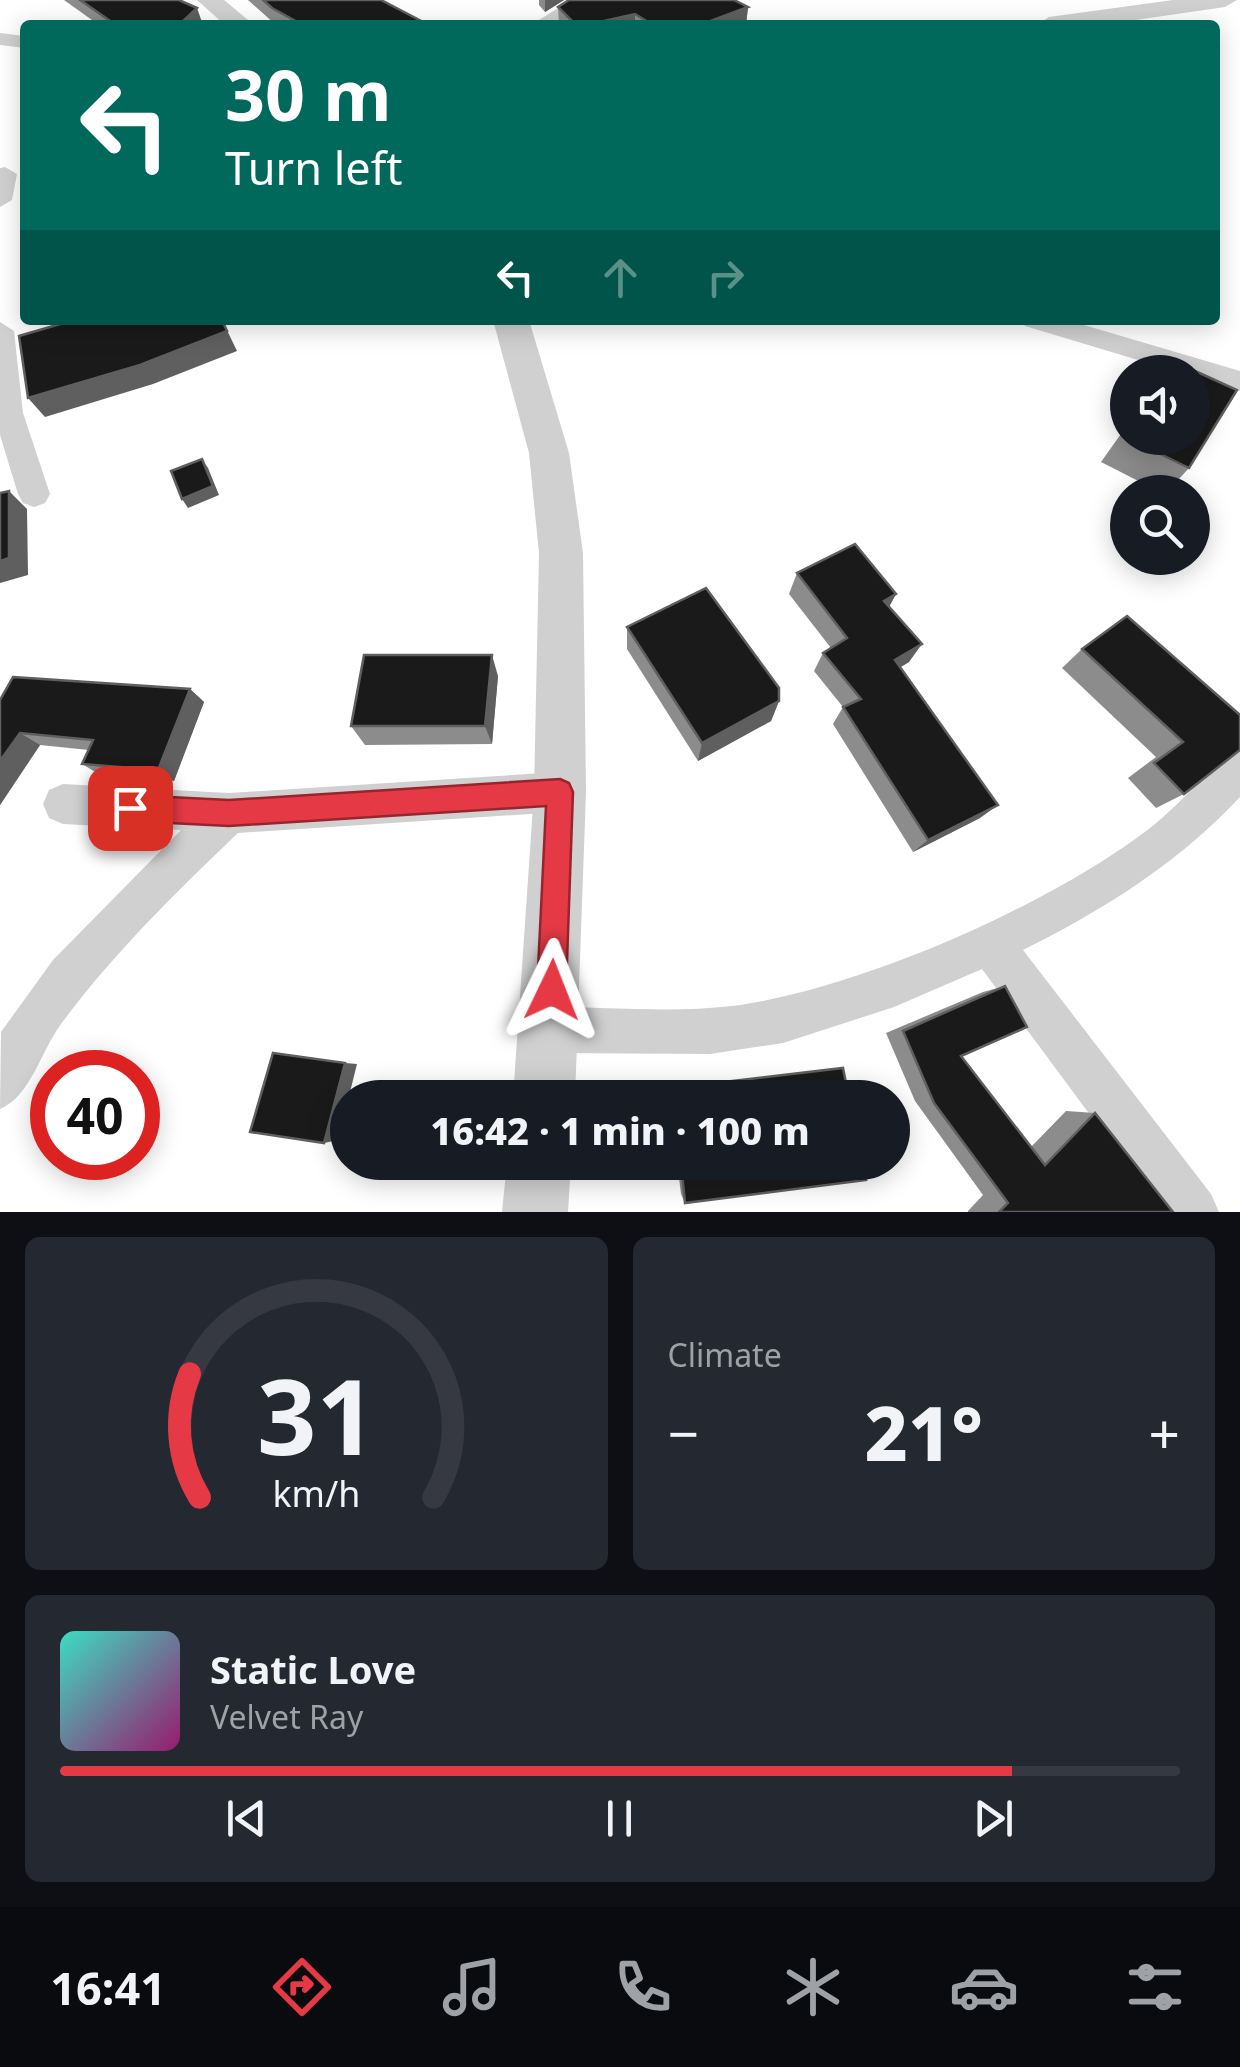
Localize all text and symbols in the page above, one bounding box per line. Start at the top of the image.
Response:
text: 30 m [225,46,392,142]
icon: left [60,60,190,190]
text: Turn left [225,137,402,198]
icon: left [488,250,543,305]
icon: ahead [593,250,648,305]
icon: right [698,250,753,305]
map controls [1110,355,1210,575]
button: sound [1110,355,1210,455]
button: search [1110,475,1210,575]
pin [88,766,173,851]
icon: arrive [103,781,158,836]
position arrow [500,938,604,1042]
speed limit sign: 40 [30,1050,160,1180]
text: 16:42 · 1 min · 100 m [430,1104,810,1156]
text: Climate [668,1333,782,1376]
text: 31 [257,1344,376,1485]
text: 21° [865,1381,983,1483]
text: − [668,1395,699,1470]
text: + [1149,1395,1180,1470]
text: km/h [272,1469,360,1517]
text: Static Love [210,1643,416,1695]
text: Velvet Ray [210,1695,363,1738]
icon: previous [219,1791,274,1846]
icon: pause [592,1791,647,1846]
icon: next [966,1791,1021,1846]
icon: directions [267,1952,337,2022]
icon: music [437,1952,507,2022]
icon: phone [608,1952,678,2022]
icon: climate [778,1952,848,2022]
icon: car [949,1952,1019,2022]
icon: filters [1120,1952,1190,2022]
text: 16:41 [50,1957,166,2018]

